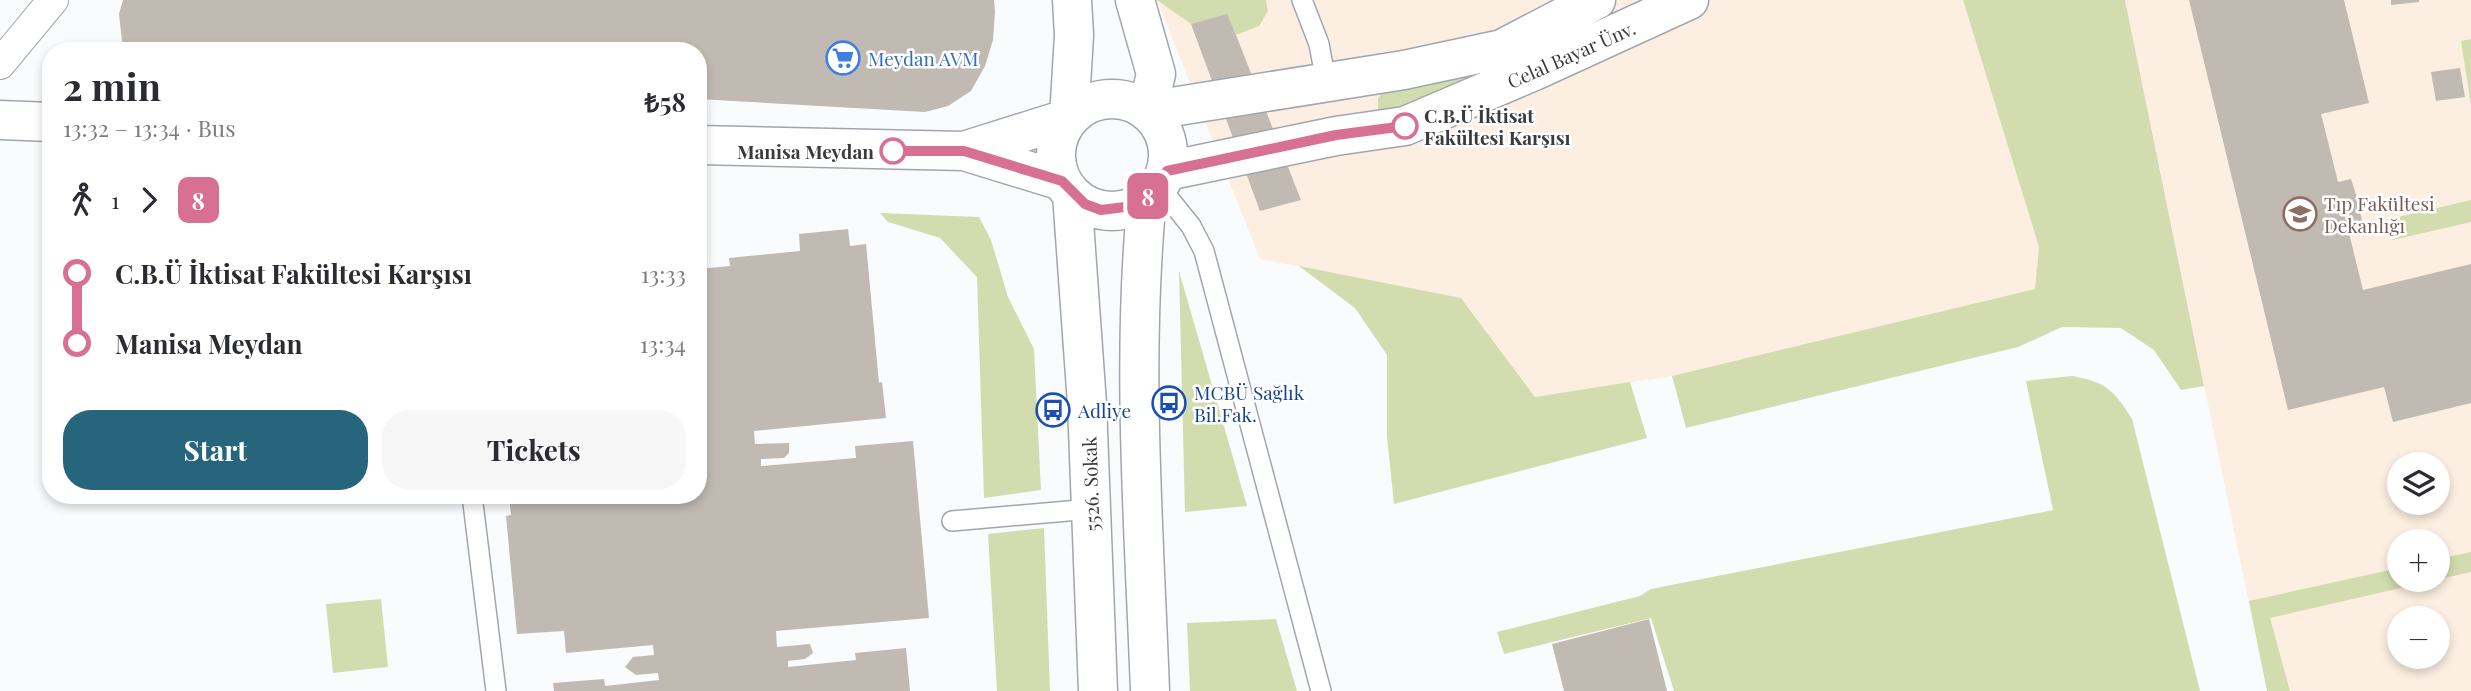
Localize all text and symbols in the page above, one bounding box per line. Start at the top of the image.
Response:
street label: Celal Bayar Ünv. [1503,14,1639,94]
supermarket icon: Meydan AVM [824,39,862,77]
place label: Meydan AVM [868,45,979,71]
text: 2 min [63,60,161,111]
text: ₺58 [645,84,686,119]
place label: C.B.Ü İktisat Fakültesi Karşısı [1424,102,1571,150]
text: 13:32 – 13:34 · Bus [63,112,235,143]
marker: C.B.Ü İktisat Fakültesi Karşısı [1392,113,1418,139]
place label: Manisa Meydan [737,138,874,164]
marker: Manisa Meydan [880,138,906,164]
line badge: 8 [1125,173,1171,219]
text: 8 [1141,180,1155,212]
icon: walk [63,181,101,219]
icon: forward [130,181,168,219]
text: 1 [111,184,120,215]
text: 8 [192,184,205,216]
place label: Tıp Fakültesi Dekanlığı [2324,190,2435,238]
school or university icon: Tıp Fakültesi Dekanlığı [2281,195,2319,233]
text: C.B.Ü İktisat Fakültesi Karşısı [115,256,472,291]
text: 13:33 [641,258,686,289]
text: Manisa Meydan [115,326,302,361]
text: 13:34 [640,328,686,359]
place label: MCBÜ Sağlık Bil.Fak. [1194,379,1305,427]
bus stop icon: MCBÜ Sağlık Bil.Fak. [1150,384,1188,422]
bus stop icon: Adliye [1034,391,1072,429]
place label: Adliye [1077,397,1131,423]
button: Start [63,410,368,490]
button: Tickets [382,410,686,490]
street label: 5526. Sokak [1075,436,1105,532]
map controls [2387,452,2450,669]
button: layers [2387,452,2450,515]
button: + [2387,529,2450,592]
button: − [2387,606,2450,669]

